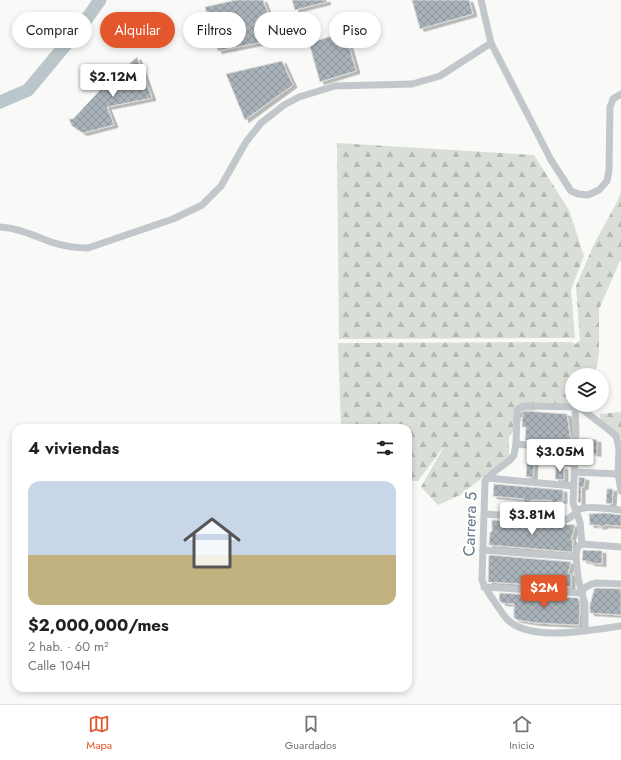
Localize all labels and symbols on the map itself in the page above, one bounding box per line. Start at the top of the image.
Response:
pin: $2.12M [80,64,146,98]
pin: $3.05M [527,439,593,473]
street label: Carrera 5 [457,491,483,557]
pin: $3.81M [499,502,565,536]
pin: $2M [525,575,563,609]

